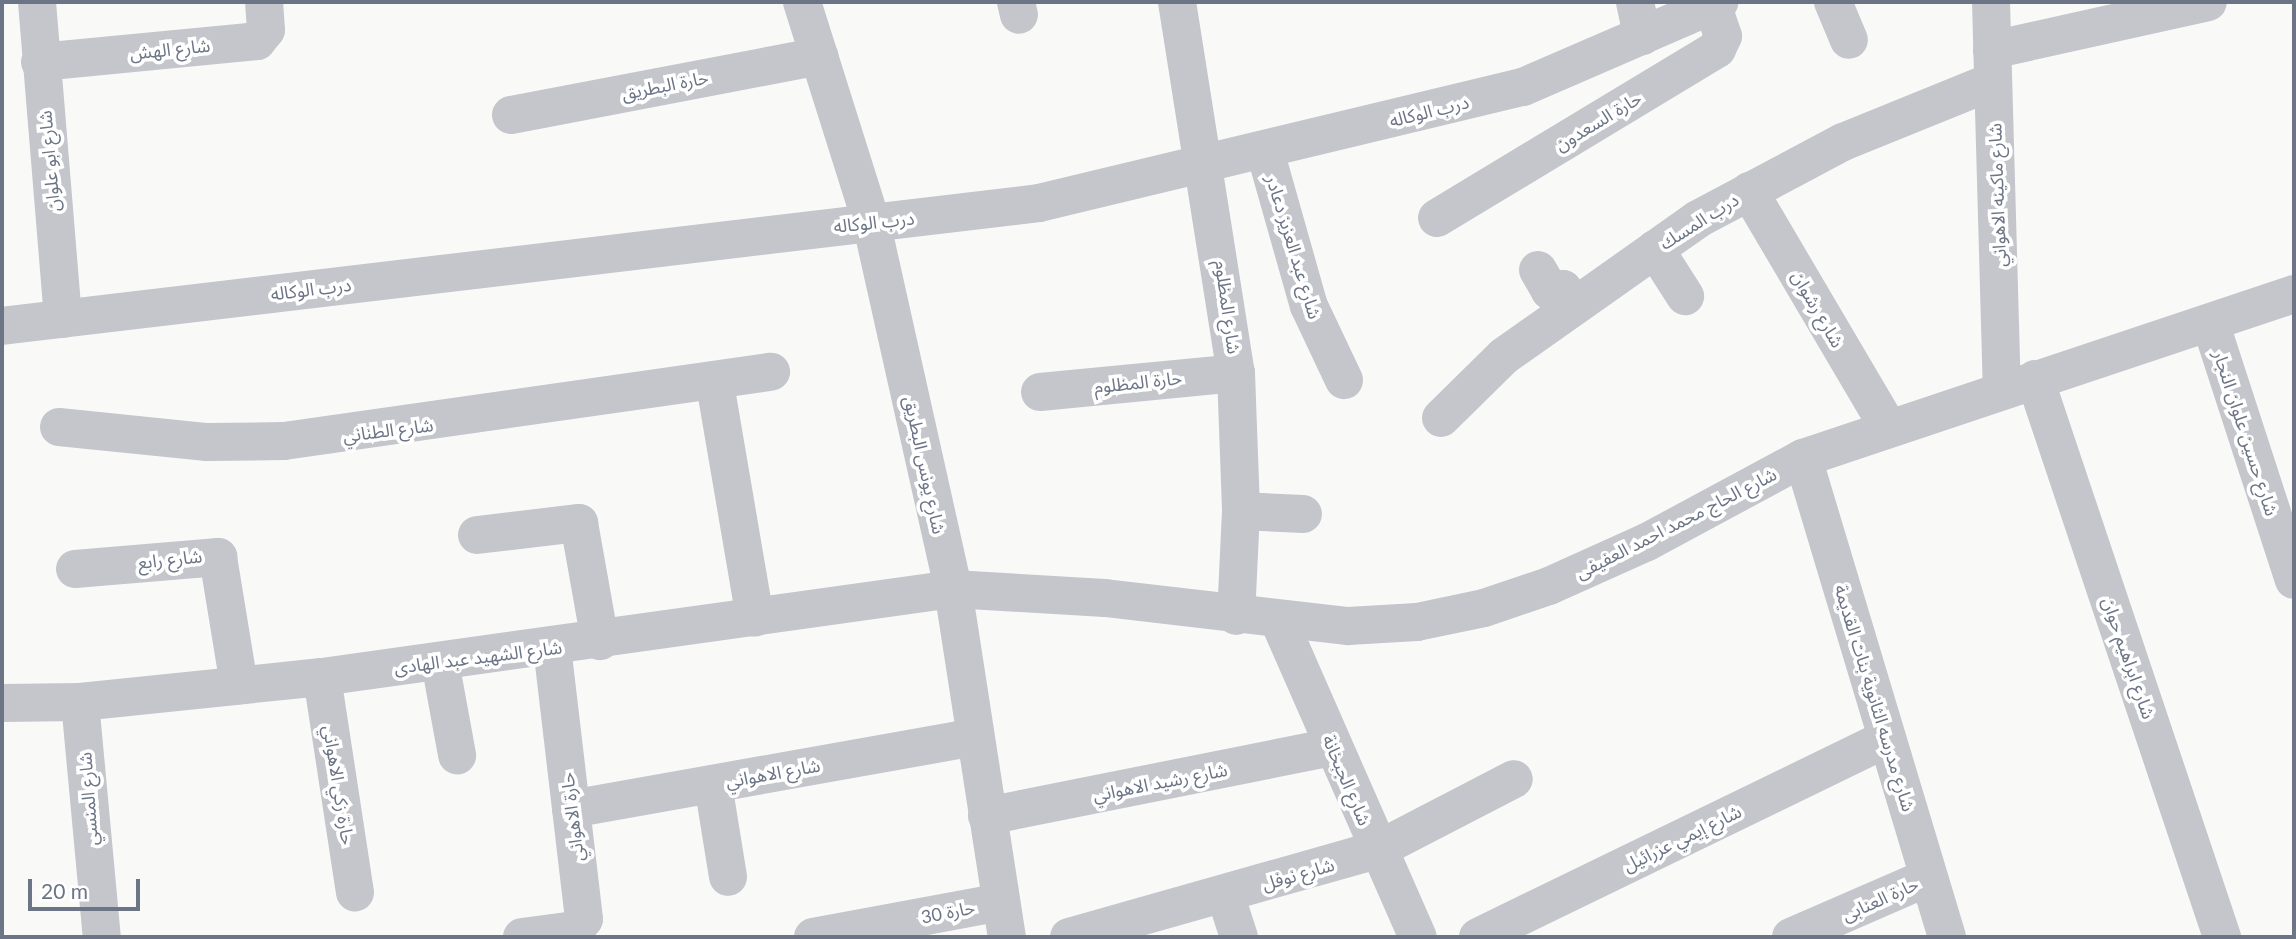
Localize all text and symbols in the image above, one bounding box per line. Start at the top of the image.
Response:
street label: شارع الهش [129,34,211,64]
street label: حارة البطريق [620,66,710,104]
street label: حارة السعدون [1551,87,1645,155]
street label: درب الوكاله [1387,91,1471,131]
street label: شارع ابو علوان [34,110,64,212]
street label: شارع ماكينه الاهواني [1984,123,2010,267]
street label: شارع عبد العزيز دعادر [1262,172,1326,322]
street label: درب المسك [1656,188,1742,254]
street label: درب الوكاله [832,207,916,237]
street label: شارع المظلوم [1211,259,1245,355]
street label: شارع رشوان [1787,267,1849,351]
street label: درب الوكاله [269,273,353,305]
street label: شارع حسين علوان النجار [2209,348,2283,518]
street label: حارة المظلوم [1093,367,1183,397]
street label: شارع يونس البطريق [900,394,950,536]
street label: شارع الطناني [342,414,434,446]
street label: شارع الحاج محمد احمد العفيفى [1572,463,1780,583]
street label: شارع رابع [137,545,203,573]
street label: شارع مدرسه الثانوية بنات القديمة [1830,582,1920,814]
street label: شارع ابراهيم حوان [2098,594,2160,722]
street label: شارع الشهيد عبد الهادى [393,636,563,678]
street label: حارة زكي الاهواني [319,724,359,846]
street label: شارع الجبخانة [1318,731,1376,829]
street label: شارع المنسي [74,751,102,847]
street label: شارع الاهواني [724,754,822,792]
street label: شارع رشيد الاهواني [1091,758,1229,806]
street label: حارة الاهواني [556,771,588,863]
street label: شارع إيمي عزرائيل [1619,800,1745,876]
street label: شارع نوفل [1259,853,1337,895]
scale bar [32,866,144,910]
street label: حارة العنابى [1838,873,1922,925]
text: 20 m [41,878,88,903]
street label: حارة 30 [919,896,977,928]

